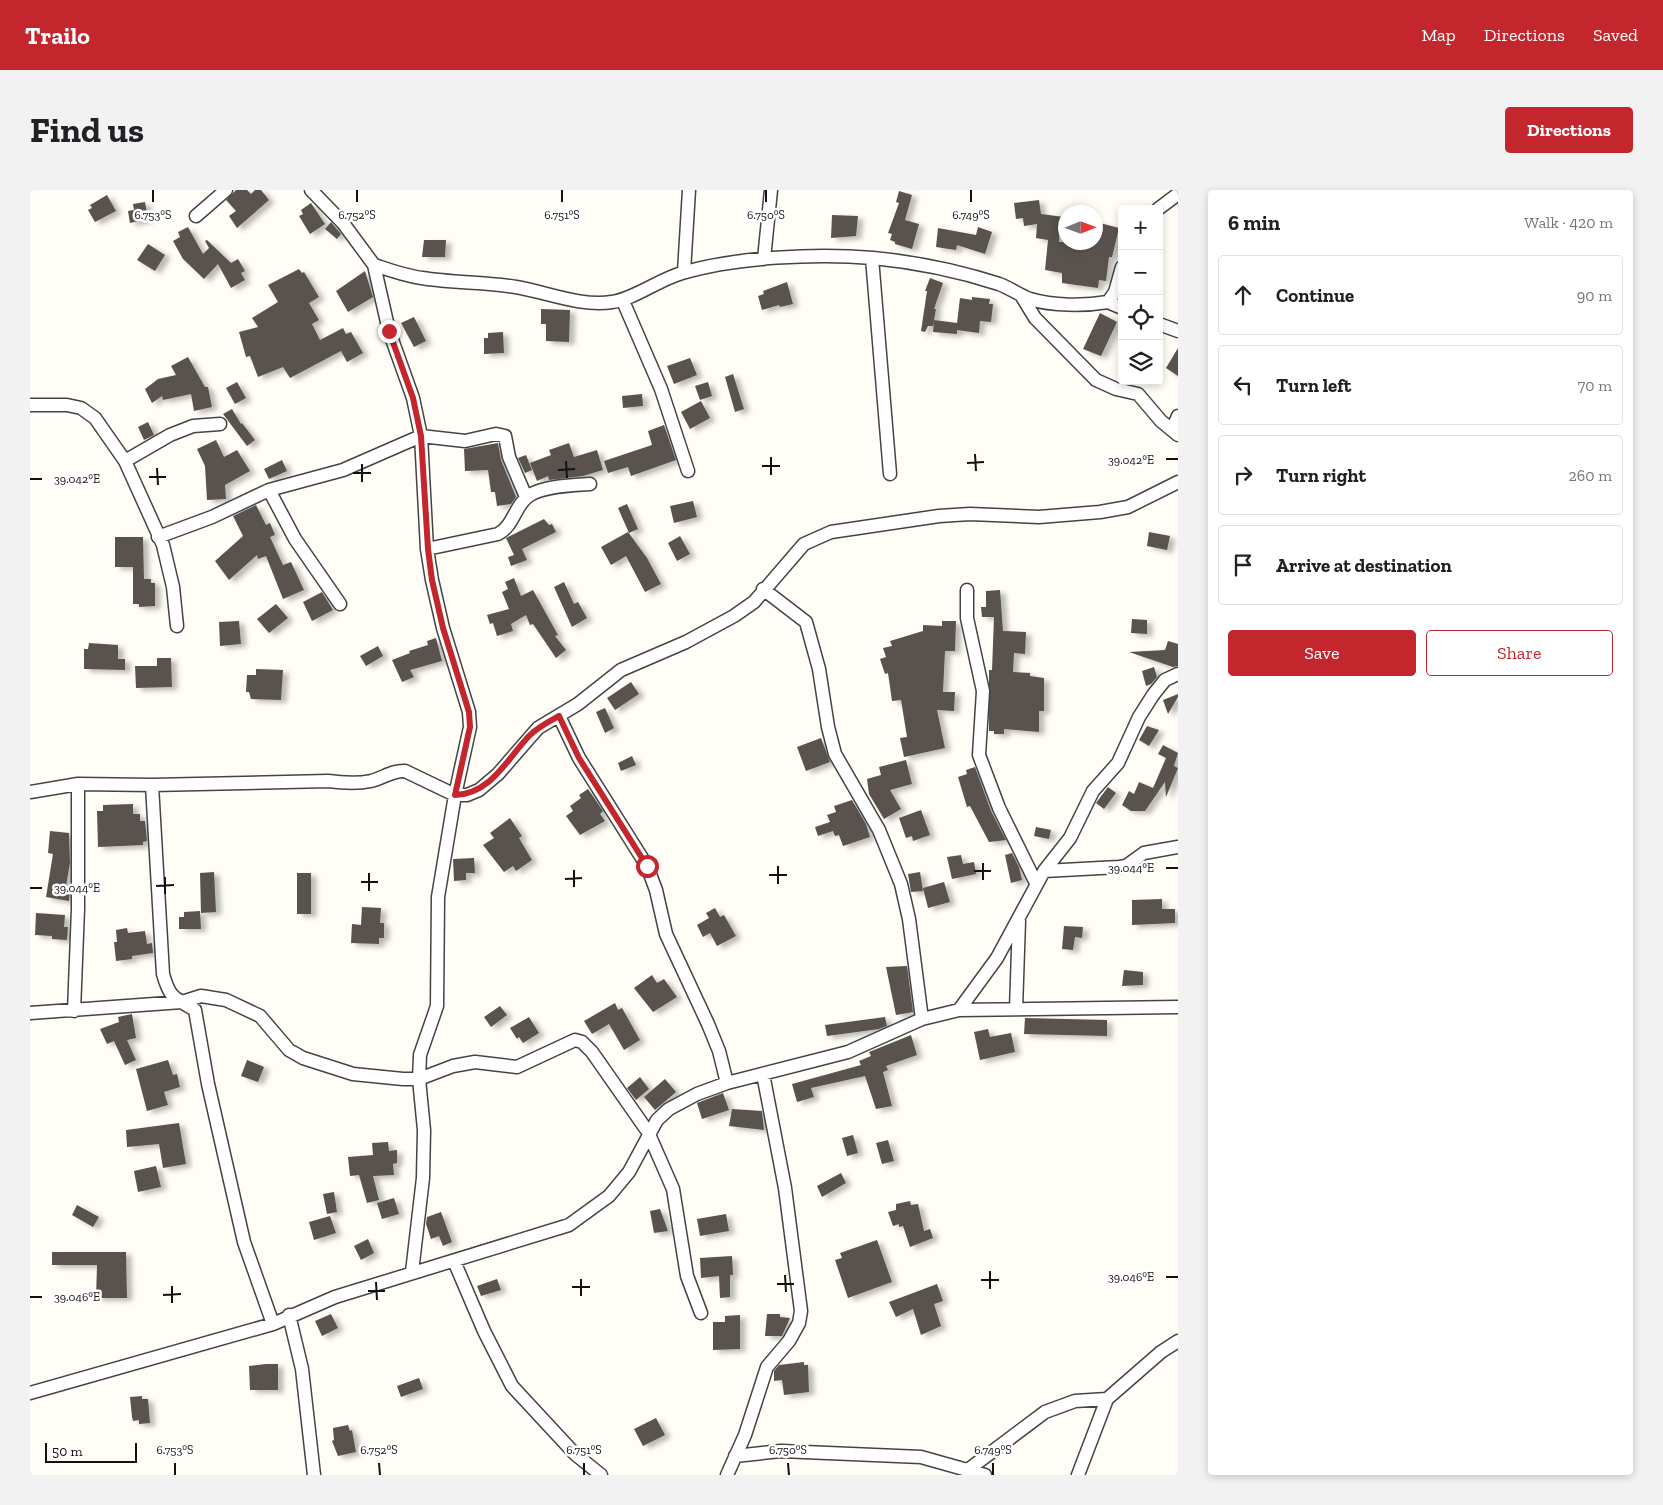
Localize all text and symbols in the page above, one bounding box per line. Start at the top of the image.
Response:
text: Trailo [25,21,90,50]
text: Map [1421,24,1456,46]
text: Directions [1484,24,1565,46]
text: Saved [1593,24,1638,46]
button: Directions [1505,107,1633,153]
text: Find us [30,109,144,151]
north arrow [1058,205,1103,250]
map controls [1118,205,1163,385]
button: + [1118,205,1163,250]
text: 6.753°S [135,208,171,222]
text: 6.752°S [338,208,376,222]
text: 6.751°S [544,208,580,222]
text: 6.750°S [747,208,785,222]
text: 6.749°S [952,208,990,222]
text: 6 min [1228,210,1280,235]
text: Walk · 420 m [1524,213,1613,232]
button: − [1118,250,1163,295]
icon: ahead [1229,281,1257,309]
text: Continue [1276,284,1354,307]
text: 90 m [1577,286,1612,305]
button: locate [1118,295,1163,340]
route end [378,320,401,343]
button: layers [1118,340,1163,385]
icon: left [1229,371,1257,399]
text: Turn left [1276,374,1351,397]
text: 70 m [1578,376,1612,395]
text: 39.042°E [1108,453,1154,467]
icon: right [1229,461,1257,489]
text: Turn right [1276,464,1366,487]
text: 260 m [1569,466,1612,485]
text: 39.042°E [54,472,100,486]
icon: arrive [1229,551,1257,579]
text: Arrive at destination [1276,554,1452,577]
button: Save [1228,630,1416,676]
button: Share [1426,630,1613,676]
route start [636,855,659,878]
text: 39.044°E [1108,861,1154,875]
text: 39.044°E [54,881,100,895]
text: 39.046°E [1108,1270,1154,1284]
text: 39.046°E [54,1290,100,1304]
scale bar [45,1440,138,1463]
text: 50 m [52,1443,83,1460]
text: 6.753°S [157,1443,193,1457]
text: 6.752°S [360,1443,398,1457]
text: 6.751°S [566,1443,602,1457]
text: 6.750°S [769,1443,807,1457]
text: 6.749°S [974,1443,1012,1457]

